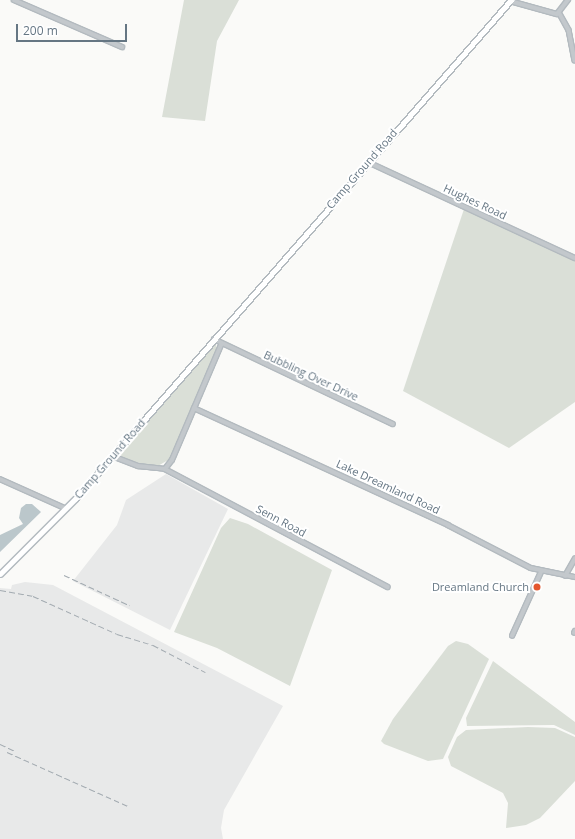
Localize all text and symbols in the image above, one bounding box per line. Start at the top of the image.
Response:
scale bar [18,16,129,42]
text: 200 m [23,22,58,39]
street label: Camp Ground Road [324,126,400,212]
street label: Hughes Road [441,182,509,222]
street label: Bubbling Over Drive [262,348,360,404]
street label: Camp Ground Road [72,416,148,502]
street label: Lake Dreamland Road [334,457,442,517]
street label: Senn Road [254,502,308,540]
place label: Dreamland Church [432,580,529,594]
marker: Dreamland Church [532,582,542,592]

